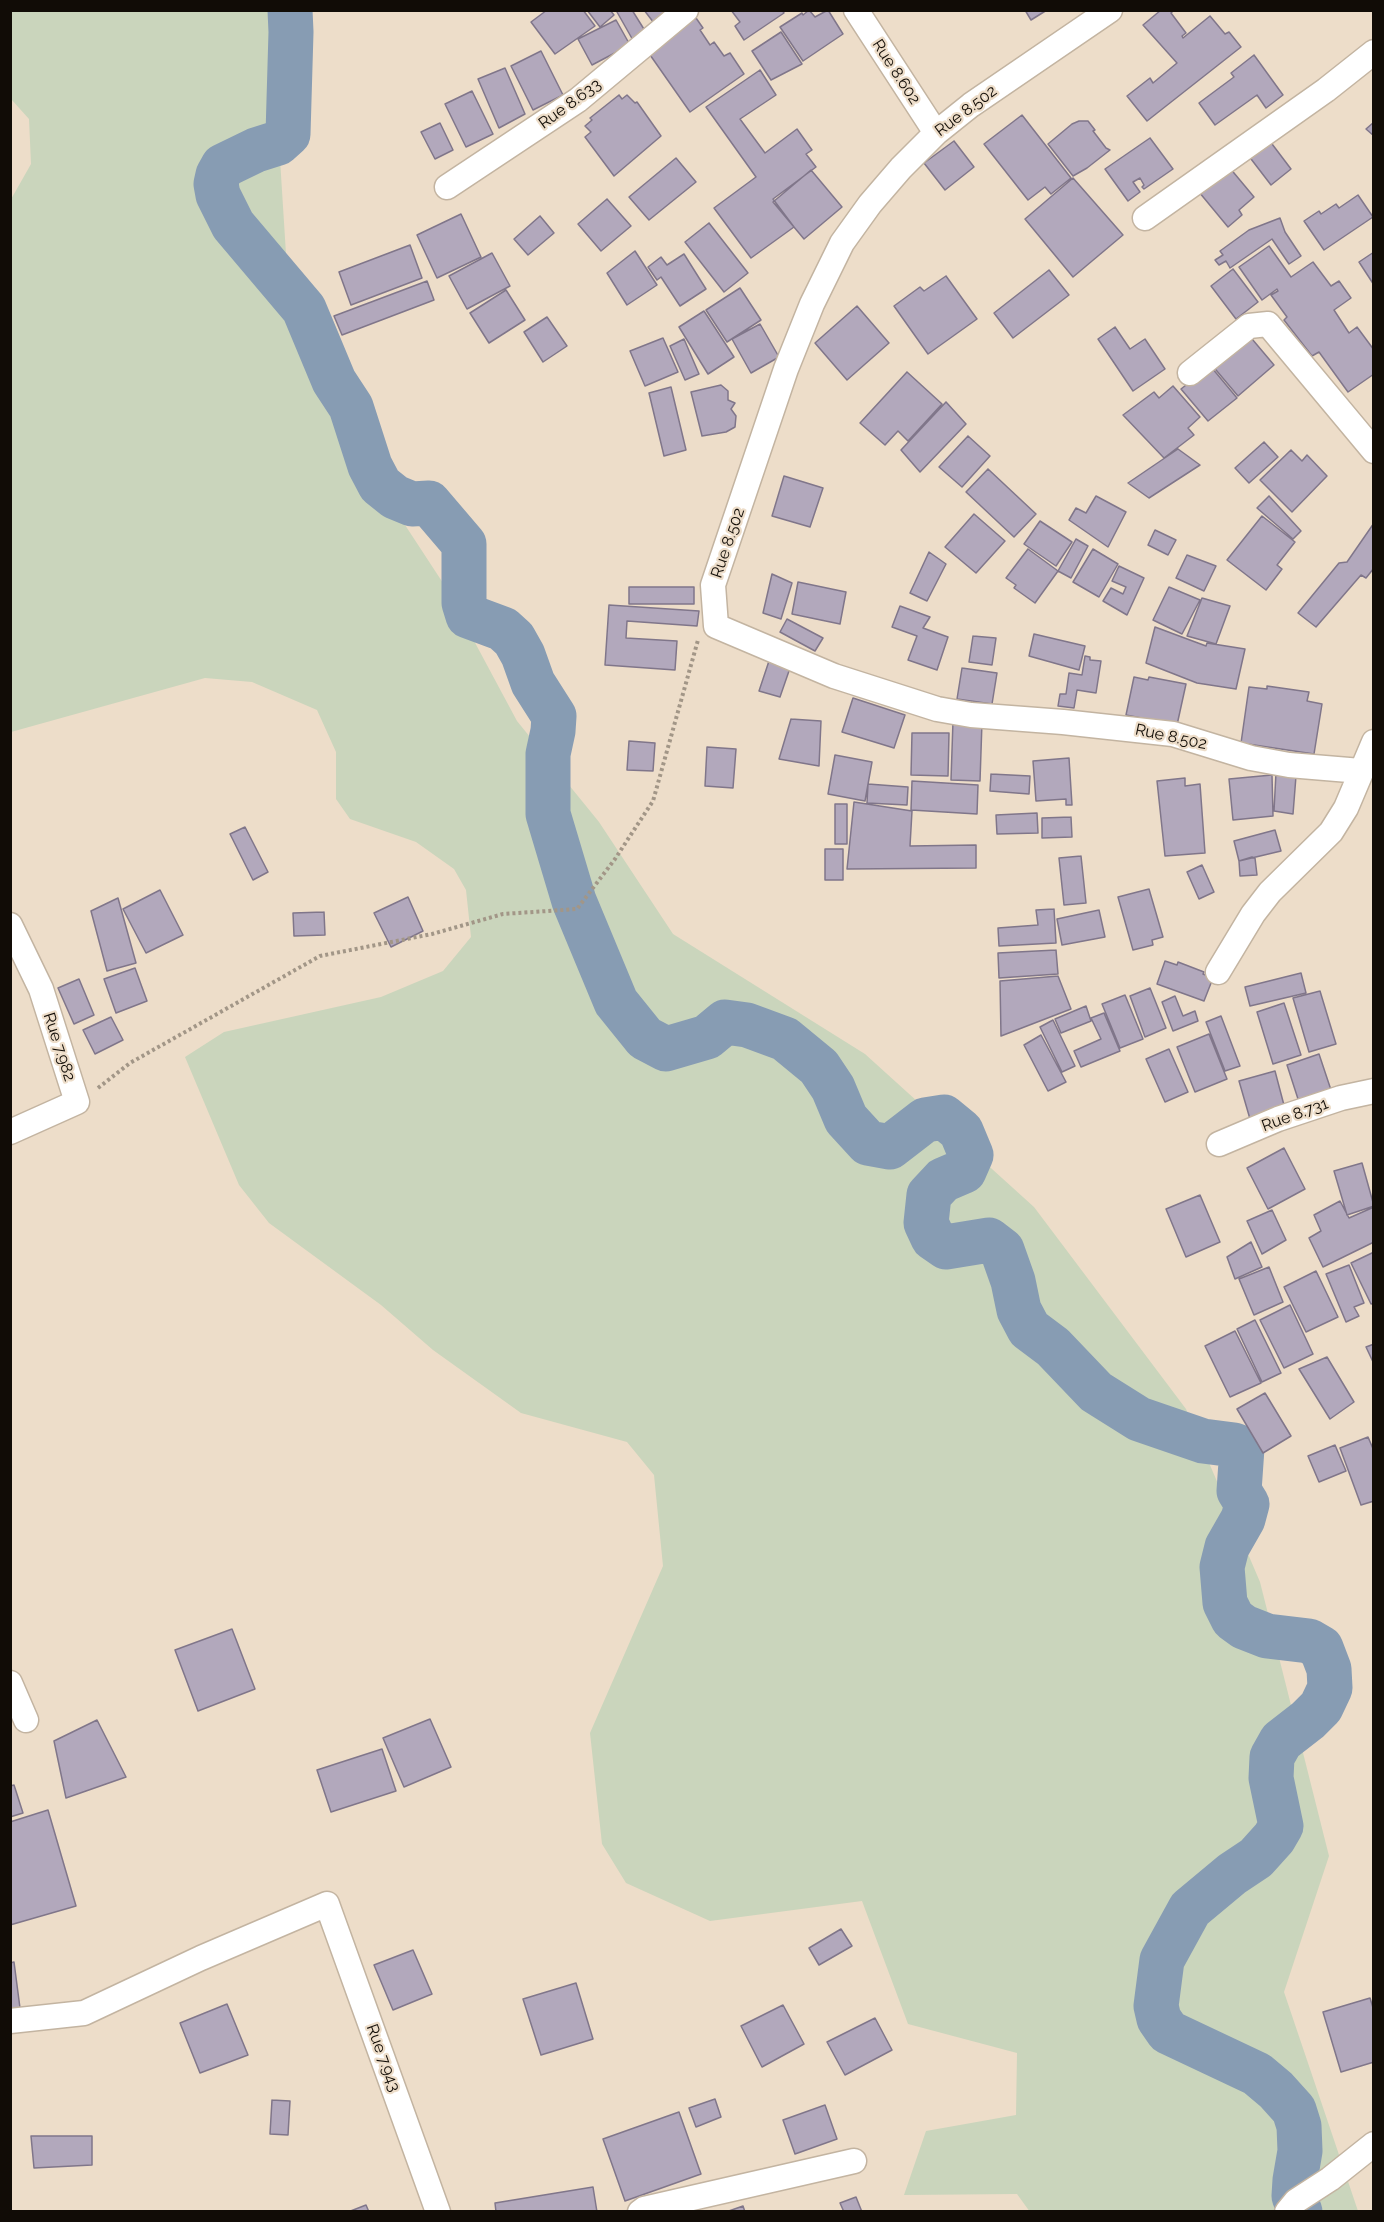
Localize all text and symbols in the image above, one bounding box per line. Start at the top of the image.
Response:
street label: Rue 8.602 [868,36,924,108]
street label: Rue 8.633 [535,75,605,133]
street label: Rue 8.502 [931,81,1001,141]
street label: Rue 8.502 [707,506,749,580]
street label: Rue 8.502 [1133,720,1209,754]
street label: Rue 7.982 [39,1010,79,1084]
street label: Rue 8.731 [1259,1094,1331,1136]
street label: Rue 7.943 [362,2022,404,2094]

